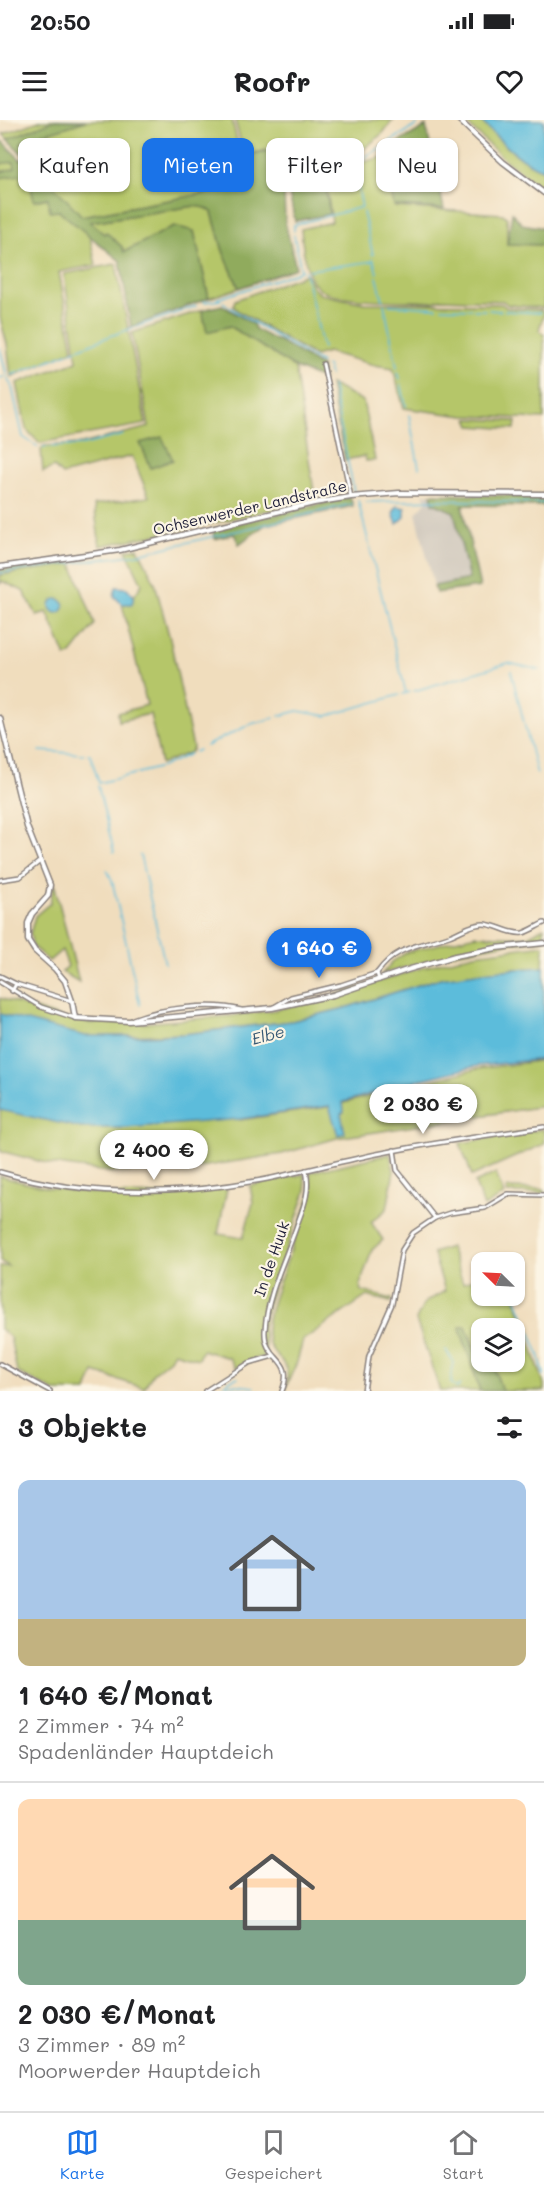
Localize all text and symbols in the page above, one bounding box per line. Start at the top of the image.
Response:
text: 20:50 [30,7,90,36]
text: Roofr [233,64,311,99]
icon: menu [18,65,51,98]
icon: heart [493,65,526,98]
chip: Kaufen [18,138,130,192]
chip: Mieten [142,138,254,192]
chip: Filter [266,138,364,192]
chip: Neu [376,138,458,192]
street label: Ochsenwerder Landstraße [151,475,349,539]
pin: 1 640 € [264,928,374,979]
text: 1 640 € [280,934,358,960]
water label: Elbe [249,1020,287,1049]
pin: 2 030 € [368,1084,478,1135]
text: 2 030 € [383,1090,463,1116]
pin: 2 400 € [99,1130,209,1181]
text: 2 400 € [114,1136,194,1162]
street label: In de Huuk [249,1218,293,1299]
north arrow [471,1252,525,1306]
map controls [471,1252,525,1372]
button: layers [471,1318,525,1372]
text: 3 Objekte [18,1410,147,1444]
icon: filters [493,1411,526,1444]
icon: home [218,1519,326,1627]
text: 1 640 €/Monat [18,1678,213,1712]
text: 2 Zimmer · 74 m² [18,1712,184,1738]
text: Spadenländer Hauptdeich [18,1738,273,1764]
icon: home [218,1838,326,1946]
text: 2 030 €/Monat [18,1997,216,2031]
text: 3 Zimmer · 89 m² [18,2031,185,2057]
text: Moorwerder Hauptdeich [18,2057,260,2083]
tab: Karte [60,2126,105,2183]
tab: Gespeichert [225,2126,323,2183]
tab: Start [443,2126,484,2183]

